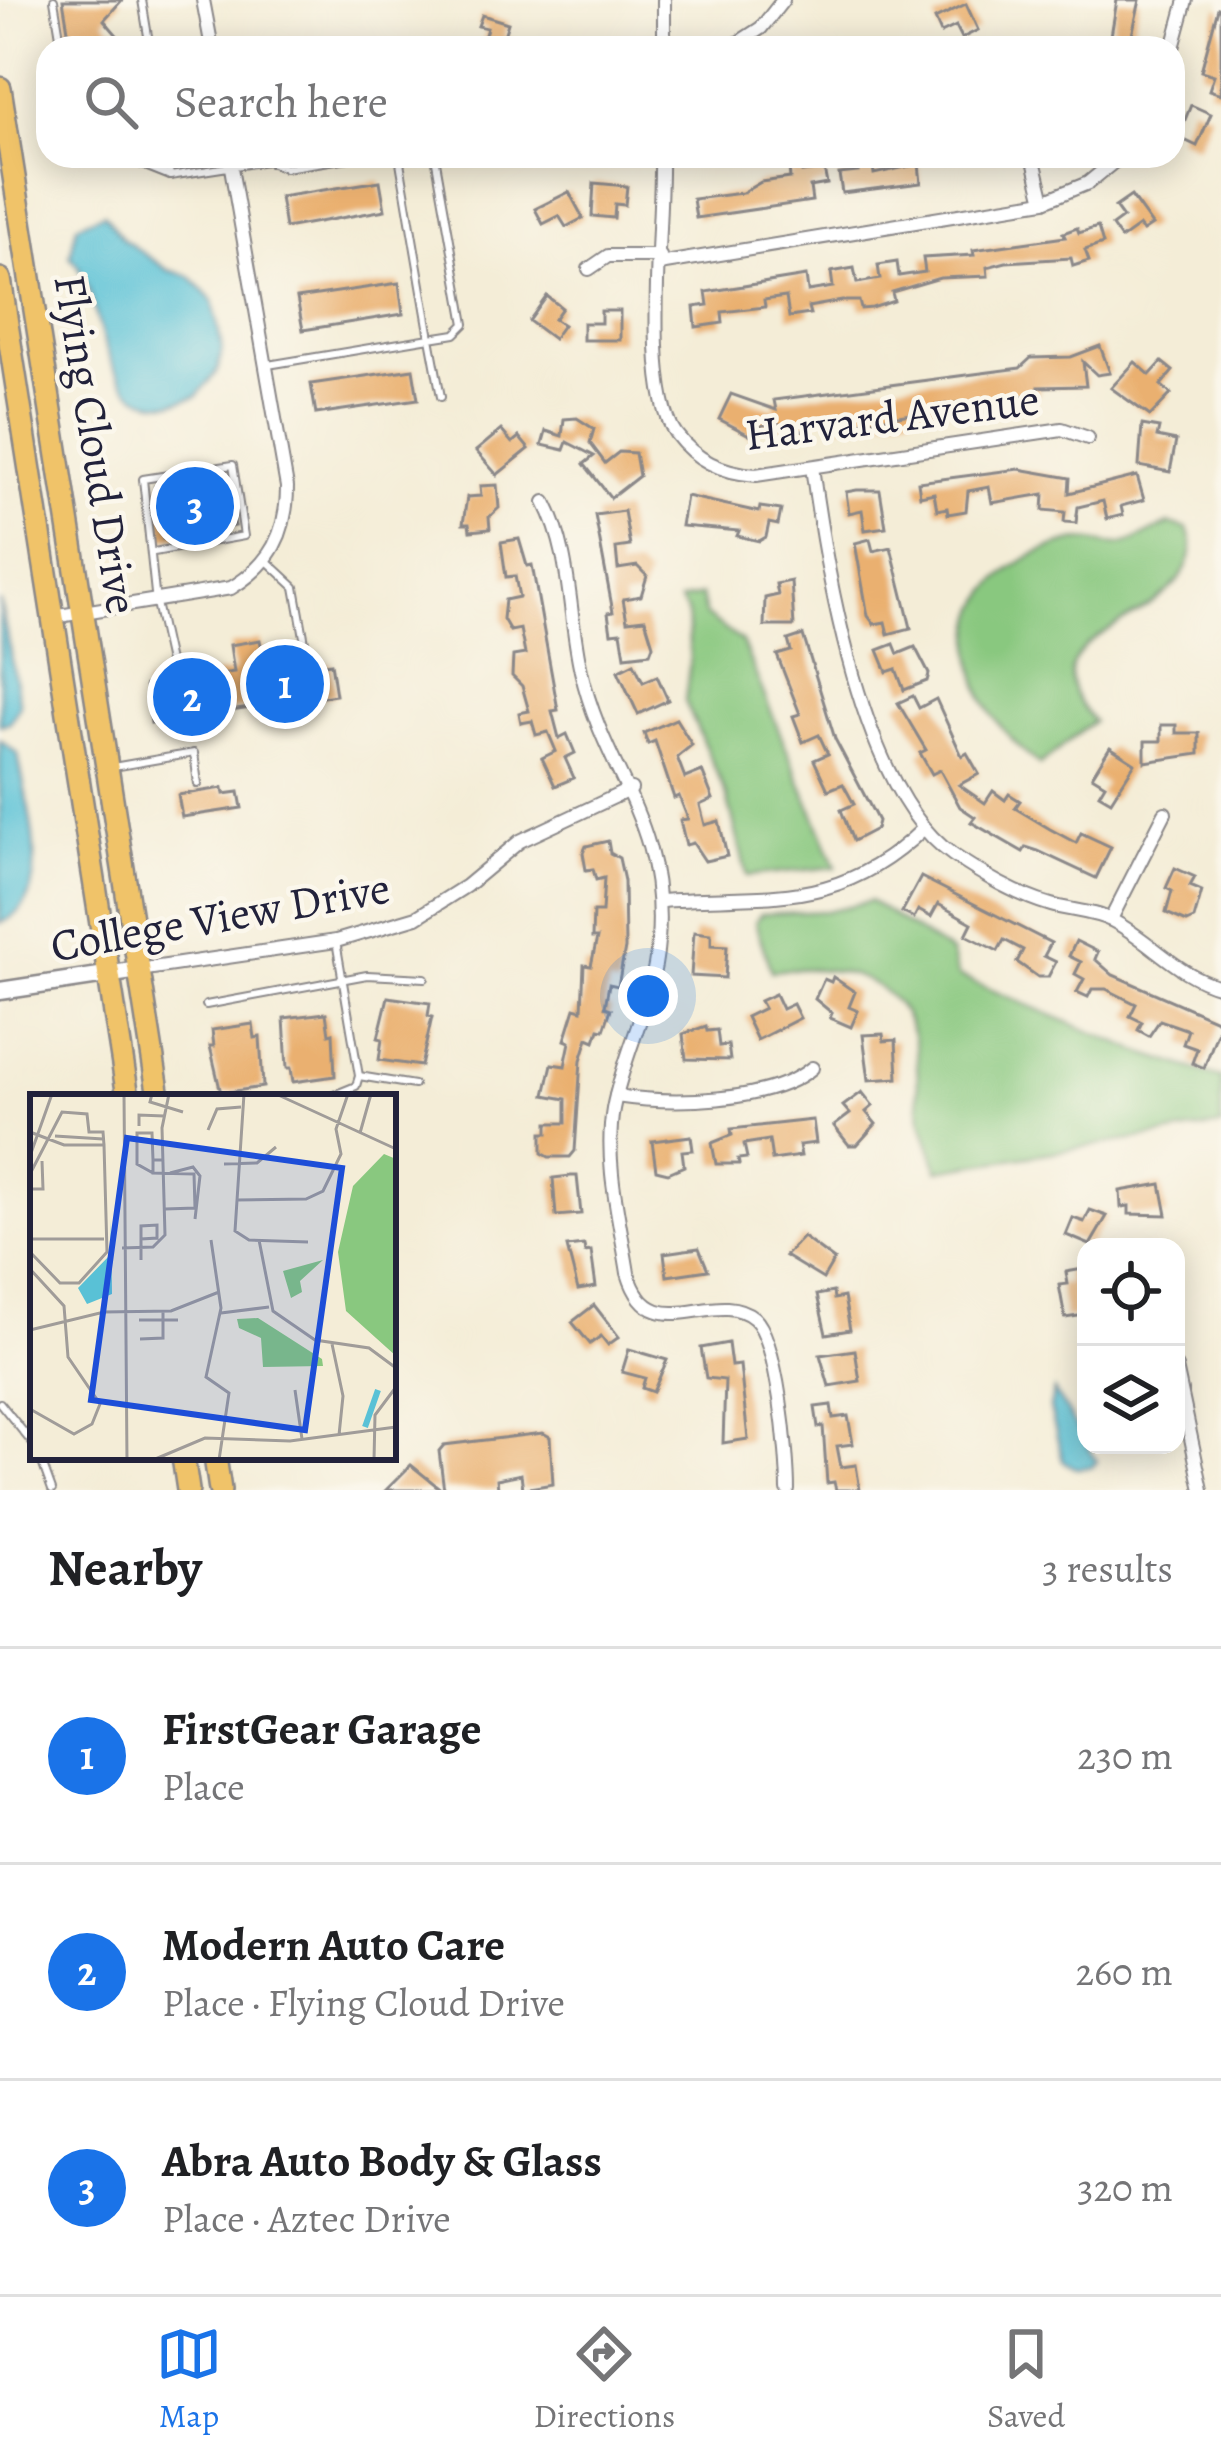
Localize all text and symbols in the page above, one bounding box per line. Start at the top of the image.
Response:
search box [36,36,1185,168]
icon: search [78,69,144,135]
text: Search here [174,71,388,133]
street label: Flying Cloud Drive [39,270,153,618]
street label: Harvard Avenue [741,368,1043,466]
pin: 3 [156,461,234,551]
pin: 1 [246,639,324,729]
pin: 2 [153,652,231,742]
street label: College View Drive [46,857,395,977]
your location [618,966,678,1026]
inset map [30,1094,396,1460]
map controls [1077,1238,1185,1454]
button: locate [1077,1238,1185,1346]
button: layers [1077,1346,1185,1454]
text: Nearby [48,1533,202,1603]
text: 3 results [1042,1542,1173,1595]
text: FirstGear Garage [162,1698,482,1760]
text: 1 [80,1729,94,1782]
text: 230 m [1077,1729,1173,1782]
text: Place [162,1760,245,1813]
text: Modern Auto Care [162,1914,505,1976]
text: 2 [78,1945,96,1998]
text: 260 m [1075,1945,1173,1998]
text: Place · Flying Cloud Drive [162,1976,565,2029]
text: Abra Auto Body & Glass [162,2130,602,2192]
text: 3 [79,2161,95,2214]
text: 320 m [1077,2161,1173,2214]
text: Place · Aztec Drive [162,2192,451,2245]
tab: Map [156,2321,222,2438]
tab: Directions [534,2321,675,2438]
tab: Saved [987,2321,1065,2438]

